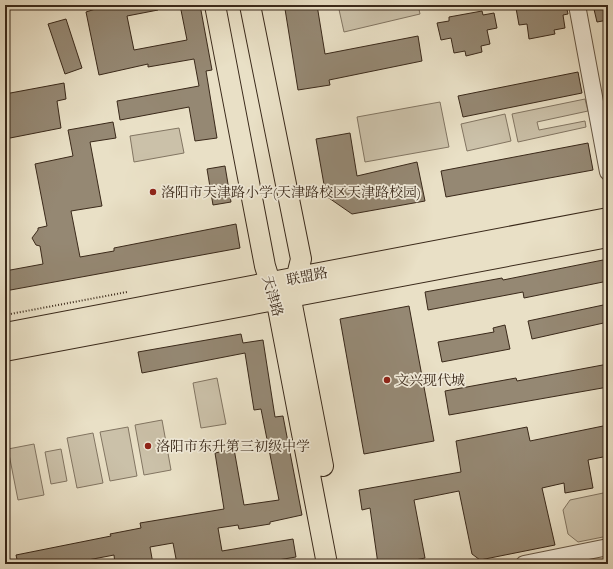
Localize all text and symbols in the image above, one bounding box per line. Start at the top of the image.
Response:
place label: 洛阳市天津路小学(天津路校区天津路校园) [161,184,421,201]
marker: 洛阳市天津路小学(天津路校区天津路校园) [148,187,158,197]
street label: 联盟路 [285,264,329,289]
street label: 天津路 [259,274,286,319]
place label: 文兴现代城 [395,372,465,389]
marker: 文兴现代城 [382,375,392,385]
place label: 洛阳市东升第三初级中学 [156,438,310,455]
marker: 洛阳市东升第三初级中学 [143,441,153,451]

